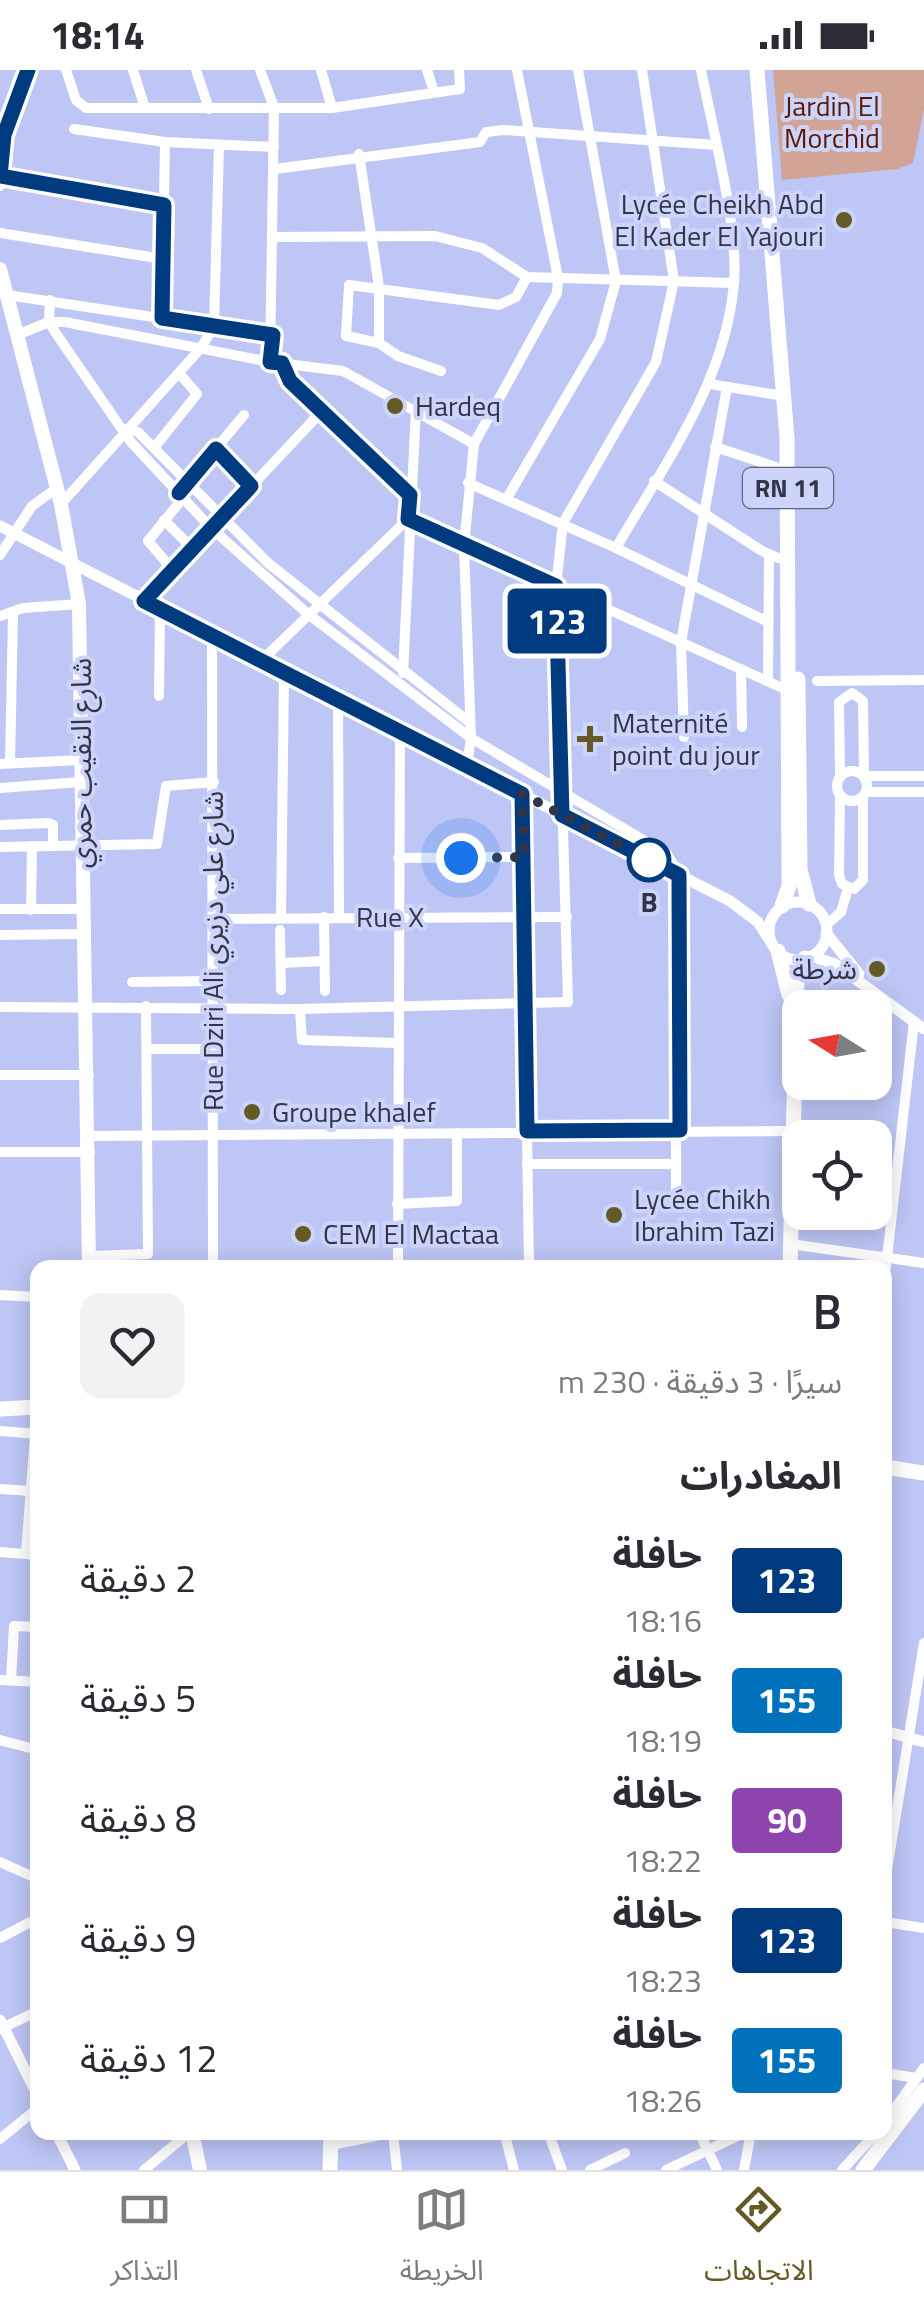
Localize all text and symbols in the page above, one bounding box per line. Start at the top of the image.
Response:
text: 18:14 [50,6,145,64]
park label: Jardin El Morchid [784,84,880,159]
place label: Lycée Cheikh Abd El Kader El Yajouri [614,182,824,257]
marker: Lycée Cheikh Abd El Kader El Yajouri [833,209,855,231]
place label: Hardeq [415,384,501,427]
marker: Hardeq [384,395,406,417]
road number: RN 11 [743,468,833,508]
line badge: 123 [500,588,614,654]
text: 123 [528,594,586,648]
street label: شارع النقيب حمري [59,658,102,868]
place label: Maternité point du jour [612,701,760,776]
marker: Maternité point du jour [577,726,603,752]
street label: Rue Dziri Ali شارع علي دزيري [191,791,234,1111]
your location [436,833,486,883]
marker: B [628,839,670,881]
place label: B [640,880,658,923]
street label: Rue X [356,895,424,938]
place label: شرطة [792,947,857,990]
marker: شرطة [866,958,888,980]
north arrow [782,990,892,1100]
map controls [782,990,892,1230]
place label: Groupe khalef [272,1090,436,1133]
marker: Groupe khalef [241,1101,263,1123]
button: locate [782,1120,892,1230]
place label: Lycée Chikh Ibrahim Tazi [634,1177,775,1252]
marker: Lycée Chikh Ibrahim Tazi [603,1204,625,1226]
place label: CEM El Mactaa [323,1212,499,1255]
marker: CEM El Mactaa [292,1223,314,1245]
text: B [813,1275,842,1348]
button: heart [80,1293,185,1398]
text: سيرًا · 3 دقيقة · 230 m [558,1357,842,1405]
text: المغادرات [680,1446,842,1504]
text: حافلة [613,1525,702,1583]
text: 2 دقيقة [80,1549,196,1607]
text: 123 [758,1553,816,1607]
text: 18:16 [623,1596,702,1644]
text: حافلة [613,1645,702,1703]
text: 5 دقيقة [80,1669,196,1727]
text: 155 [758,1673,816,1727]
text: 18:19 [623,1716,702,1764]
text: حافلة [613,1765,702,1823]
text: 8 دقيقة [80,1789,196,1847]
text: 90 [767,1793,807,1847]
text: 18:22 [623,1836,702,1884]
text: حافلة [613,1885,702,1943]
text: 9 دقيقة [80,1909,196,1967]
text: 123 [758,1913,816,1967]
text: 18:23 [623,1956,702,2004]
text: حافلة [613,2005,702,2063]
text: 12 دقيقة [80,2029,218,2087]
text: 155 [758,2033,816,2087]
text: 18:26 [623,2076,702,2124]
tab: التذاكر [110,2182,179,2301]
tab: الخريطة [400,2182,484,2301]
tab: الاتجاهات [704,2182,814,2301]

